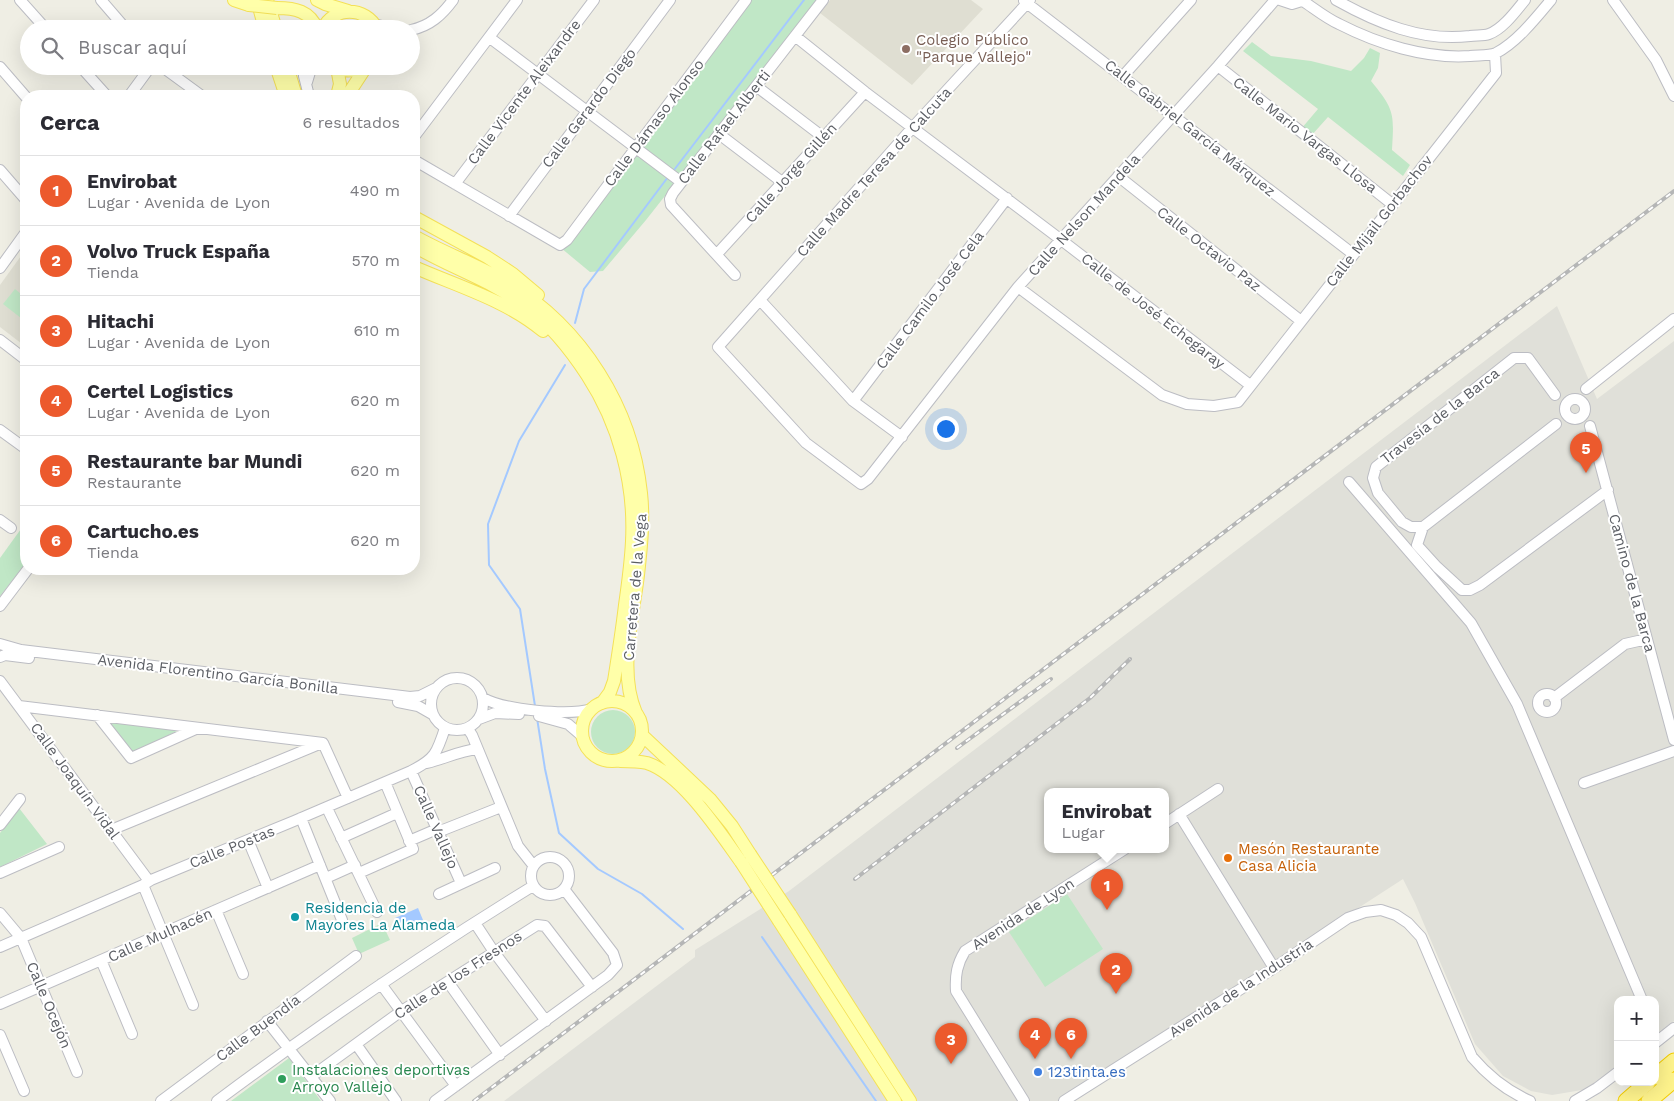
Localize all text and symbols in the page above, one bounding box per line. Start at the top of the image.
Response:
street label: Calle Vicente Aleixandre [463,16,585,168]
search box [20,20,420,75]
place label: Colegio Público "Parque Vallejo" [916,31,1031,66]
icon: search [38,34,66,62]
text: Buscar aquí [78,36,187,59]
marker: Colegio Público "Parque Vallejo" [900,43,912,55]
street label: Calle Gerardo Diego [538,45,640,171]
street label: Calle Dámaso Alonso [600,56,708,190]
street label: Calle Gabriel García Márquez [1101,56,1279,200]
street label: Calle Rafael Alberti [674,66,774,188]
street label: Calle Mario Vargas Llosa [1229,73,1381,197]
street label: Calle Madre Teresa de Calcuta [793,83,955,261]
text: Cerca [40,110,99,135]
text: 6 resultados [303,113,400,132]
street label: Calle Jorge Gillén [741,119,841,227]
street label: Calle Nelson Mandela [1024,150,1144,280]
street label: Calle Mijail Gorbachov [1322,151,1436,291]
text: Envirobat [87,170,177,193]
text: 1 [53,181,59,200]
text: 490 m [350,181,400,200]
text: Lugar · Avenida de Lyon [87,193,270,212]
street label: Calle Octavio Paz [1153,203,1265,295]
street label: Calle Camilo José Cela [872,227,988,373]
text: Volvo Truck España [87,240,270,263]
street label: Calle de José Echegaray [1078,249,1229,373]
text: 2 [51,251,61,270]
text: 570 m [351,251,400,270]
text: Tienda [87,263,139,282]
text: Hitachi [87,310,154,333]
text: 3 [51,321,61,340]
text: 610 m [353,321,400,340]
text: Lugar · Avenida de Lyon [87,333,270,352]
street label: Travesía de la Barca [1377,364,1503,468]
text: Certel Logistics [87,380,233,403]
text: 4 [51,391,61,410]
text: 620 m [350,391,400,410]
text: Lugar · Avenida de Lyon [87,403,270,422]
your location [933,416,959,442]
pin: 5 [1570,432,1602,473]
text: Restaurante bar Mundi [87,450,302,473]
text: 5 [51,461,61,480]
text: 620 m [350,461,400,480]
text: Restaurante [87,473,182,492]
street label: Carretera de la Vega [620,512,650,662]
street label: Camino de la Barca [1605,512,1659,655]
text: Cartucho.es [87,520,199,543]
text: 6 [51,531,61,550]
text: 620 m [350,531,400,550]
text: Tienda [87,543,139,562]
street label: Avenida Florentino García Bonilla [97,650,340,698]
street label: Calle Joaquín Vidal [27,719,124,843]
street label: Calle Vallejo [410,783,462,871]
popup [1044,788,1169,853]
text: Envirobat [1062,800,1151,823]
street label: Calle Postas [187,822,277,872]
text: Lugar [1062,823,1105,842]
place label: Mesón Restaurante Casa Alicia [1238,840,1379,875]
marker: Mesón Restaurante Casa Alicia [1222,852,1234,864]
pin: 1 [1091,869,1123,910]
street label: Avenida de Lyon [968,874,1078,954]
place label: Residencia de Mayores La Alameda [305,899,456,934]
street label: Calle Mulhacén [105,904,215,966]
marker: Residencia de Mayores La Alameda [289,911,301,923]
street label: Calle de los Fresnos [391,927,525,1023]
street label: Avenida de la Industria [1166,934,1317,1041]
pin: 2 [1100,953,1132,994]
street label: Calle Ocejón [23,959,75,1051]
street label: Calle Buendía [212,990,304,1065]
map controls [1614,996,1659,1086]
button: + [1614,996,1659,1041]
pin: 4 [1019,1018,1051,1059]
pin: 6 [1055,1018,1087,1059]
pin: 3 [935,1023,967,1064]
button: − [1614,1041,1659,1086]
place label: Instalaciones deportivas Arroyo Vallejo [292,1061,470,1096]
place label: 123tinta.es [1048,1063,1126,1081]
marker: 123tinta.es [1032,1066,1044,1078]
marker: Instalaciones deportivas Arroyo Vallejo [276,1073,288,1085]

